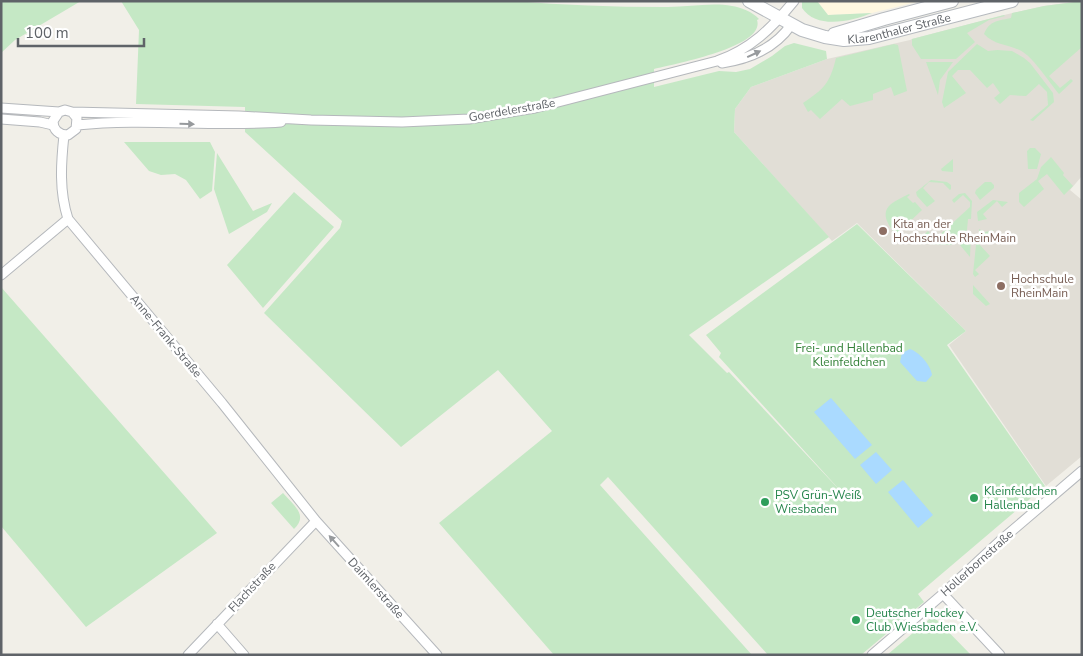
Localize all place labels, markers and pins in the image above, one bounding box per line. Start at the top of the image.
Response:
place label: Kita an der Hochschule RheinMain [893,216,1016,246]
marker: Kita an der Hochschule RheinMain [877,225,889,237]
place label: Hochschule RheinMain [1011,271,1074,301]
marker: Hochschule RheinMain [995,280,1007,292]
place label: Kleinfeldchen Hallenbad [984,483,1057,513]
place label: PSV Grün-Weiß Wiesbaden [775,487,862,517]
marker: Kleinfeldchen Hallenbad [968,492,980,504]
marker: PSV Grün-Weiß Wiesbaden [759,496,771,508]
place label: Deutscher Hockey Club Wiesbaden e.V. [866,605,978,635]
marker: Deutscher Hockey Club Wiesbaden e.V. [850,614,862,626]

